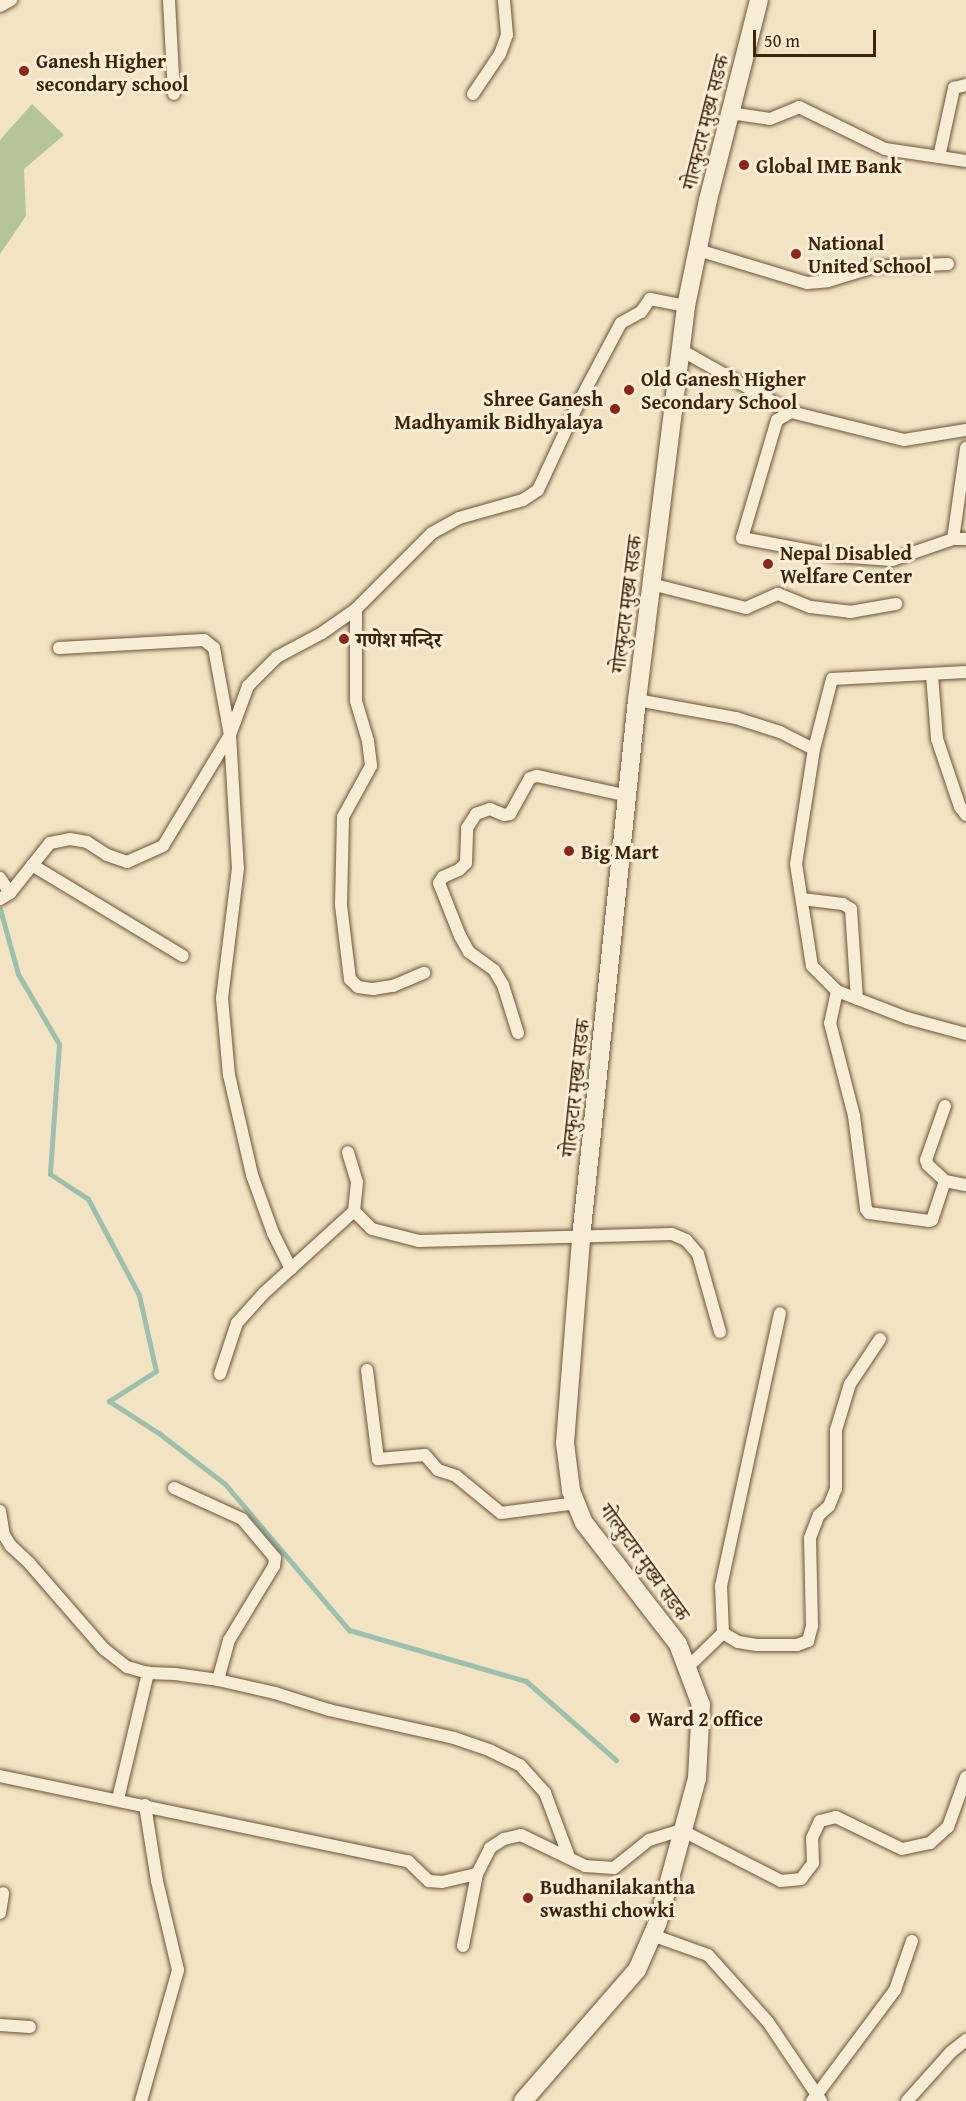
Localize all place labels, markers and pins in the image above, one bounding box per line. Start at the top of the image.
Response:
place label: Ganesh Higher secondary school [36,48,189,95]
marker: Ganesh Higher secondary school [17,64,31,78]
place label: Global IME Bank [756,153,902,177]
marker: Global IME Bank [737,158,751,172]
place label: National United School [808,231,931,278]
marker: National United School [789,247,803,261]
place label: Old Ganesh Higher Secondary School [641,366,806,413]
marker: Old Ganesh Higher Secondary School [622,383,636,397]
place label: Shree Ganesh Madhyamik Bidhyalaya [394,386,603,433]
marker: Shree Ganesh Madhyamik Bidhyalaya [608,402,622,416]
place label: Nepal Disabled Welfare Center [780,540,912,587]
marker: Nepal Disabled Welfare Center [761,557,775,571]
place label: गणेश मन्दिर [356,627,442,651]
marker: गणेश मन्दिर [337,632,351,646]
place label: Big Mart [581,839,659,863]
marker: Big Mart [562,844,576,858]
place label: Ward 2 office [647,1706,763,1730]
marker: Ward 2 office [628,1711,642,1725]
place label: Budhanilakantha swasthi chowki [540,1874,695,1921]
marker: Budhanilakantha swasthi chowki [521,1891,535,1905]

